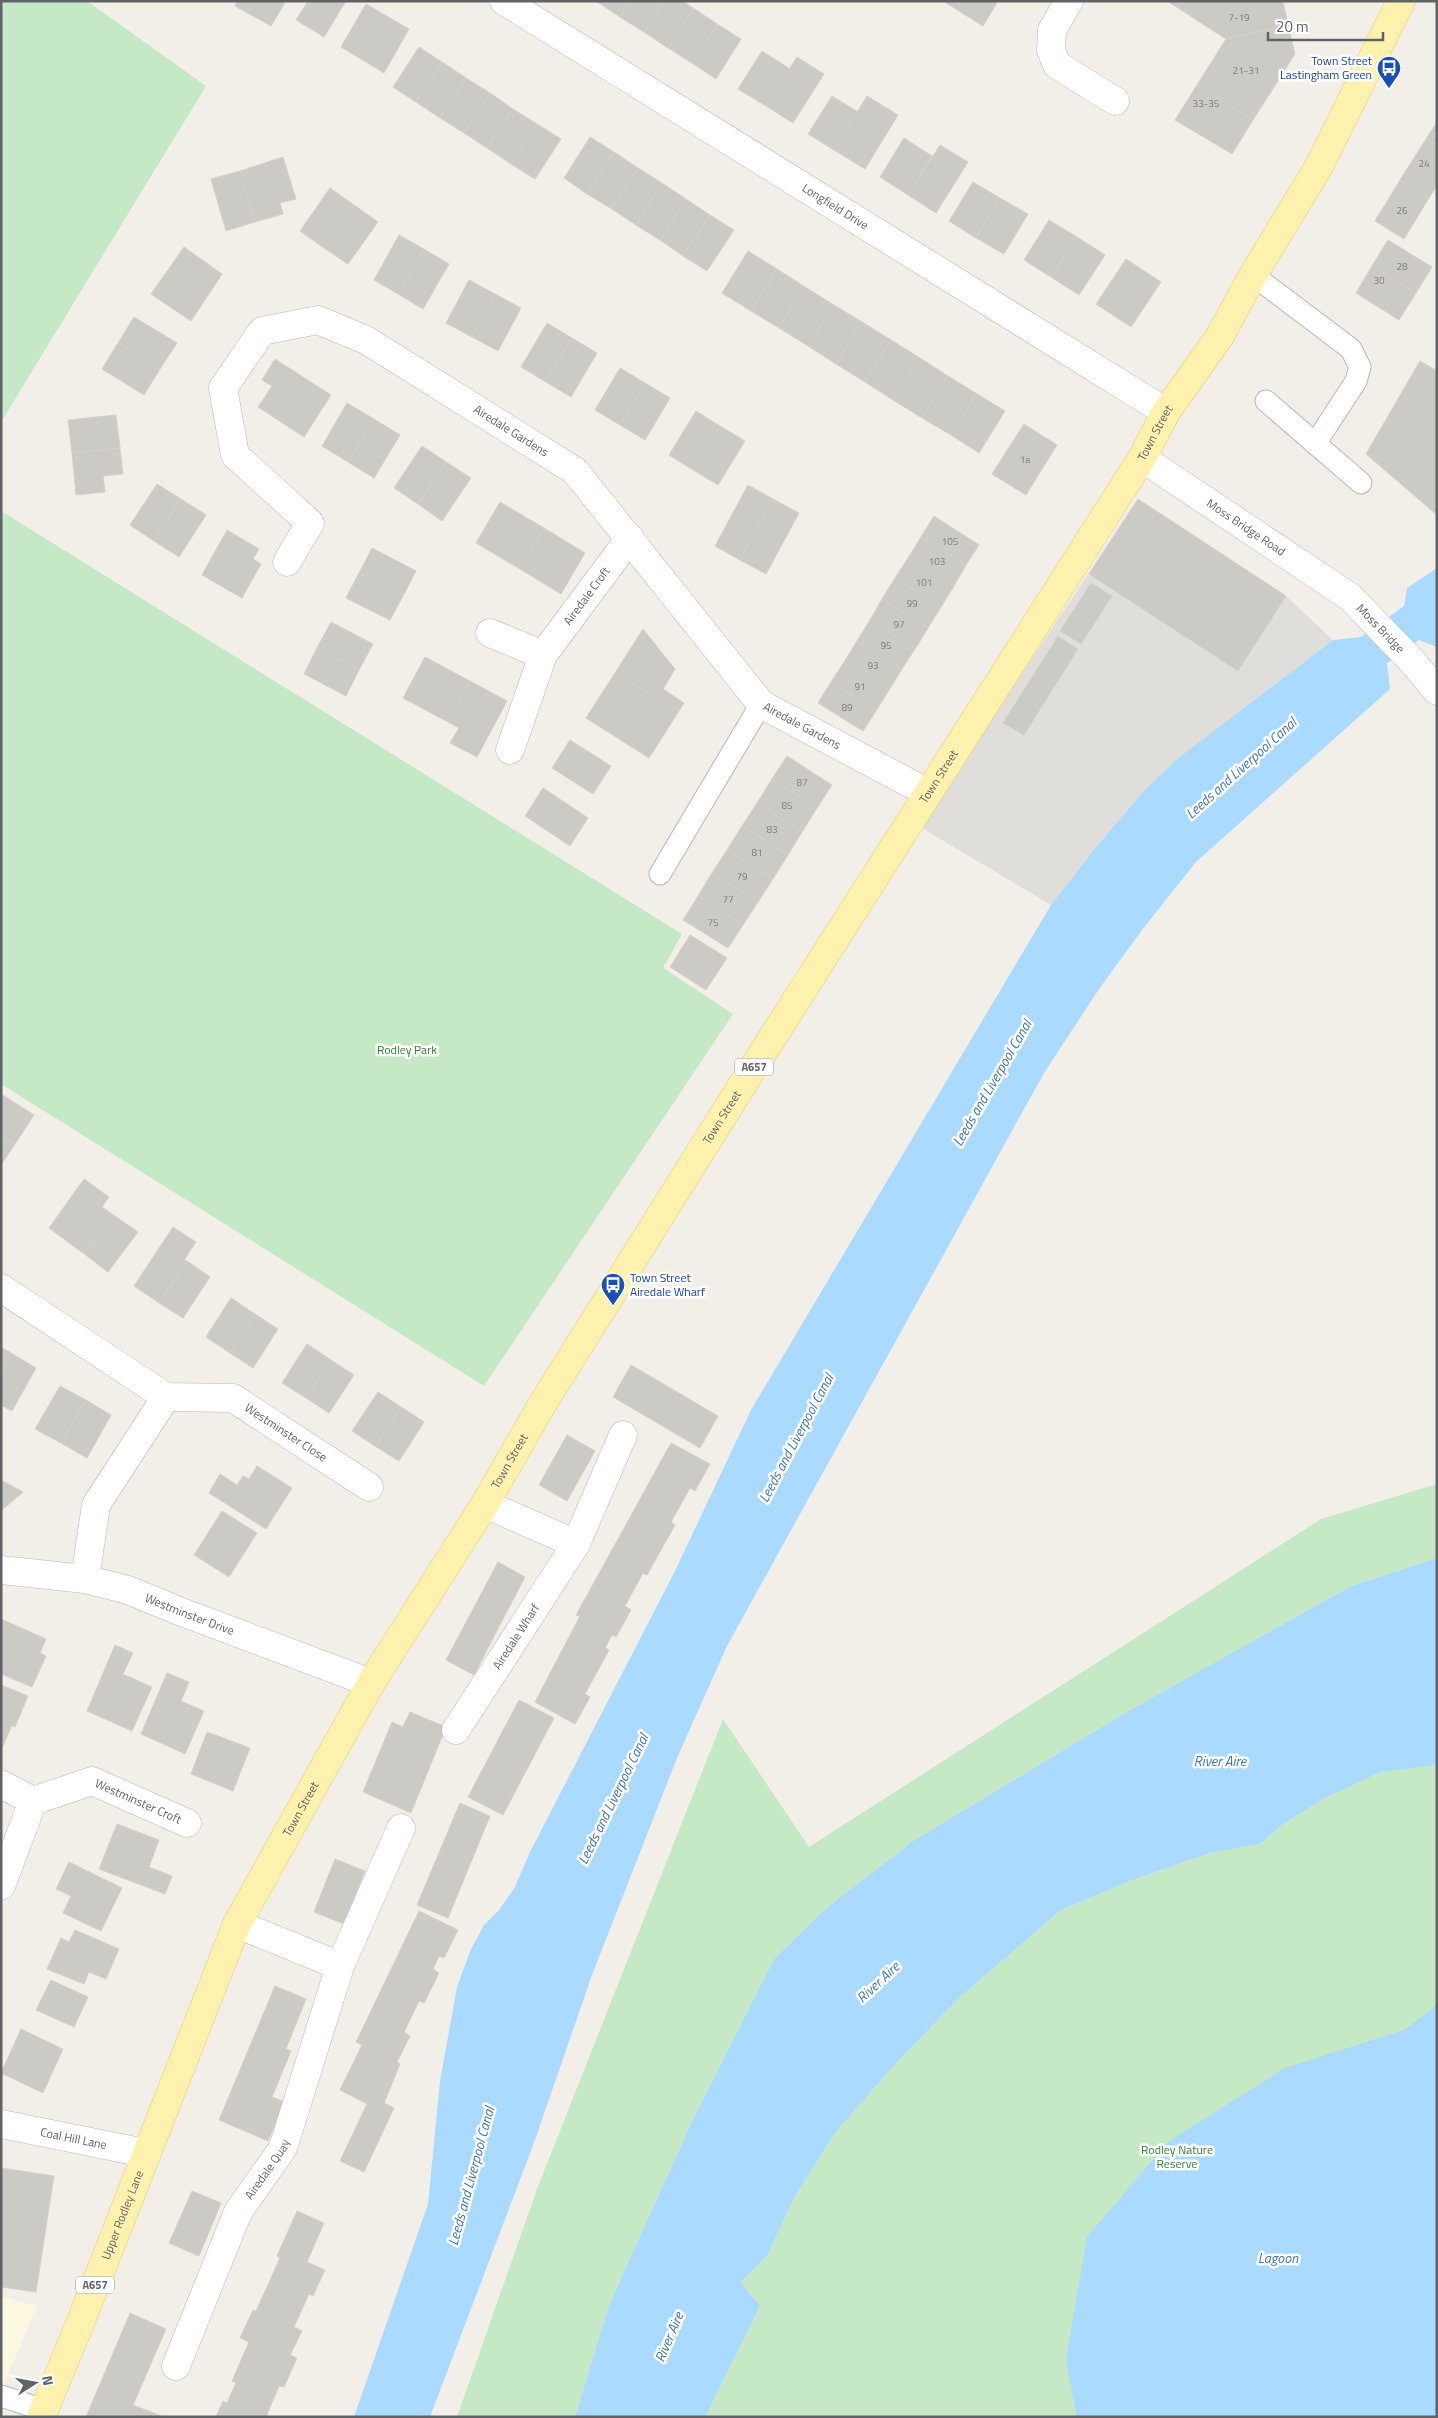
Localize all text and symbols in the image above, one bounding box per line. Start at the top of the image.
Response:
house number: 7-19 [1228,10,1250,25]
scale bar [1268,10,1383,42]
text: 20 m [1276,15,1309,38]
place label: Town Street Lastingham Green [1280,51,1373,84]
bus stop icon: Town Street Lastingham Green [1376,55,1402,89]
house number: 21-31 [1233,63,1259,78]
house number: 33-35 [1193,96,1220,111]
house number: 24 [1418,156,1430,171]
street label: Longfield Drive [799,178,873,234]
house number: 26 [1396,203,1408,218]
house number: 28 [1396,259,1408,274]
house number: 30 [1373,273,1385,288]
street label: Airedale Gardens [470,400,553,462]
street label: Town Street [1132,400,1178,464]
house number: 1a [1020,452,1030,467]
street label: Moss Bridge Road [1203,494,1290,560]
house number: 105 [942,534,959,549]
house number: 103 [929,554,945,569]
street label: Airedale Croft [558,562,615,629]
house number: 101 [916,575,932,590]
house number: 99 [906,596,918,611]
street label: Moss Bridge [1352,599,1410,657]
house number: 97 [893,617,905,632]
house number: 95 [880,638,892,653]
house number: 93 [867,658,879,673]
house number: 91 [854,679,866,694]
street label: Airedale Gardens [760,697,845,754]
house number: 89 [841,700,853,715]
water label: Leeds and Liverpool Canal [1181,711,1302,823]
street label: Town Street [914,745,963,807]
house number: 87 [796,775,808,790]
house number: 85 [781,798,793,813]
house number: 83 [766,822,778,837]
house number: 81 [751,845,763,860]
house number: 79 [736,869,748,884]
house number: 77 [722,892,734,907]
house number: 75 [707,915,719,930]
water label: Leeds and Liverpool Canal [947,1014,1037,1150]
park label: Rodley Park [377,1040,437,1059]
road number: A657 [735,1058,773,1076]
street label: Town Street [697,1086,746,1148]
place label: Town Street Airedale Wharf [630,1268,705,1301]
bus stop icon: Town Street Airedale Wharf [600,1272,626,1306]
water label: Leeds and Liverpool Canal [753,1368,839,1506]
street label: Westminster Close [241,1398,331,1466]
street label: Town Street [486,1429,533,1492]
street label: Westminster Drive [142,1588,237,1640]
street label: Airedale Wharf [487,1600,544,1673]
water label: Leeds and Liverpool Canal [572,1728,654,1868]
water label: River Aire [1194,1750,1248,1771]
street label: Westminster Croft [92,1773,186,1829]
street label: Town Street [277,1777,324,1840]
water label: River Aire [851,1955,905,2007]
water label: Leeds and Liverpool Canal [442,2102,500,2248]
street label: Coal Hill Lane [39,2122,109,2154]
street label: Airedale Quay [240,2137,294,2203]
park label: Rodley Nature Reserve [1141,2140,1213,2173]
street label: Upper Rodley Lane [96,2167,148,2262]
water label: Lagoon [1258,2247,1299,2268]
road number: A657 [76,2276,114,2294]
water label: River Aire [649,2307,689,2365]
north arrow [10,2358,60,2408]
text: N [37,2374,59,2387]

